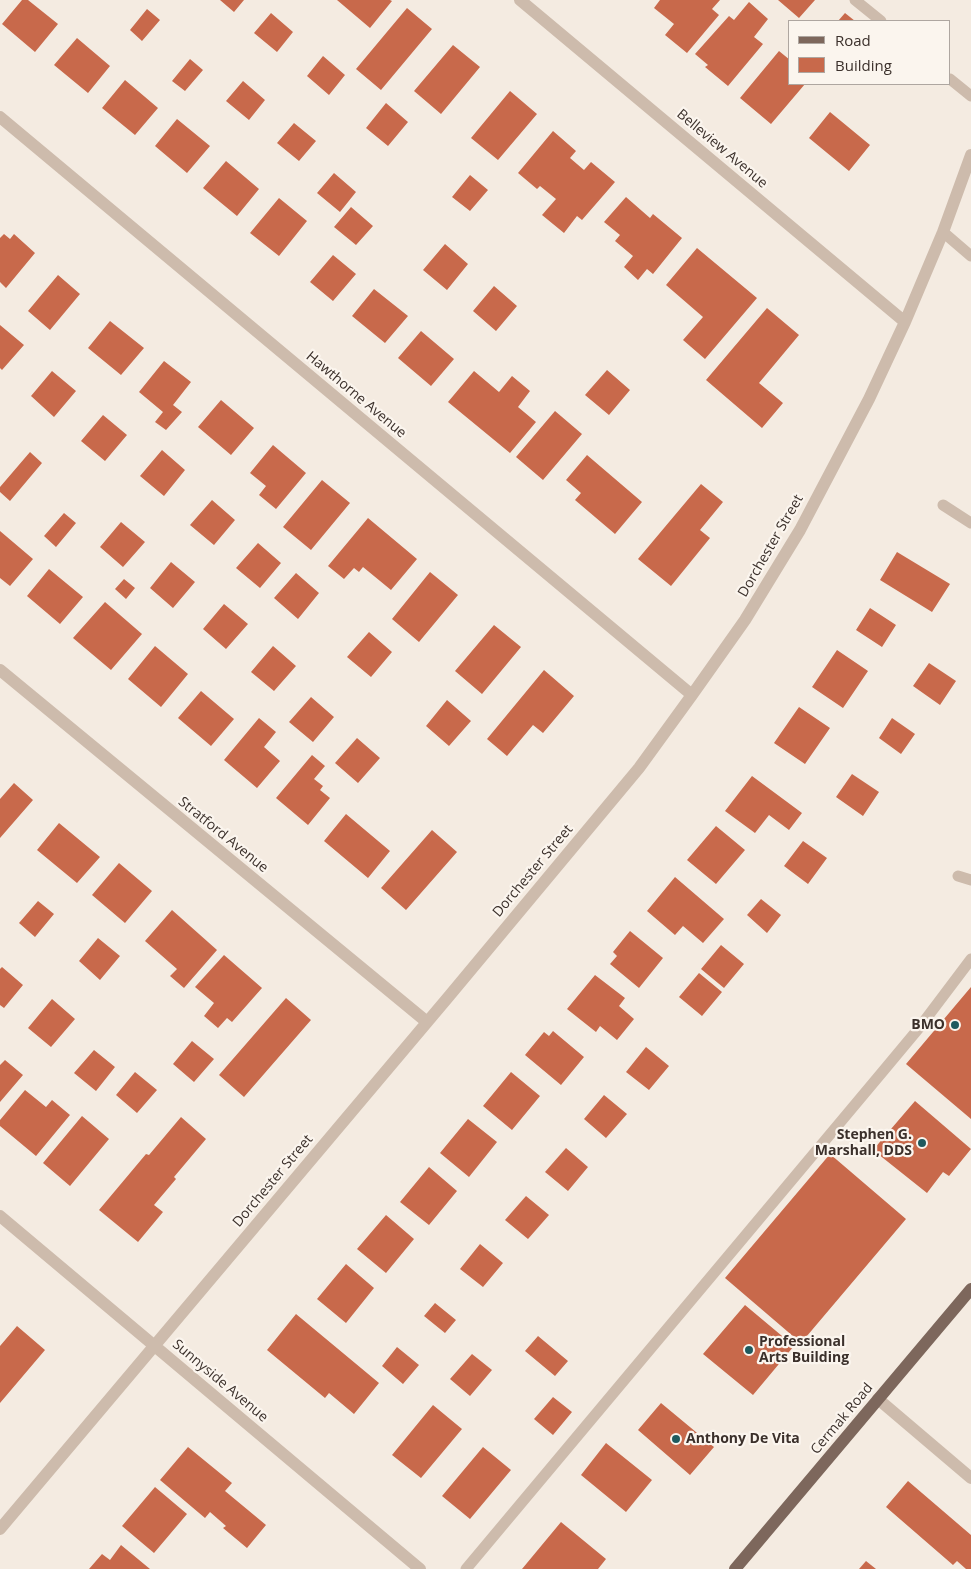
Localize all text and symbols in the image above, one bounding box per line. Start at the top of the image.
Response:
legend [788,20,951,85]
text: Road [835,30,871,50]
text: Building [835,55,892,75]
street label: Belleview Avenue [673,106,771,192]
street label: Hawthorne Avenue [303,348,409,442]
street label: Dorchester Street [735,492,807,600]
street label: Stratford Avenue [175,794,271,876]
street label: Dorchester Street [489,821,577,921]
place label: BMO [911,1017,945,1033]
marker: BMO [949,1019,961,1031]
place label: Stephen G. Marshall, DDS [815,1127,912,1160]
street label: Dorchester Street [229,1131,317,1231]
marker: Stephen G. Marshall, DDS [916,1137,928,1149]
place label: Professional Arts Building [759,1334,849,1366]
street label: Sunnyside Avenue [169,1336,271,1426]
marker: Professional Arts Building [743,1344,755,1356]
street label: Cermak Road [807,1380,877,1458]
place label: Anthony De Vita [686,1431,800,1447]
marker: Anthony De Vita [670,1433,682,1445]

